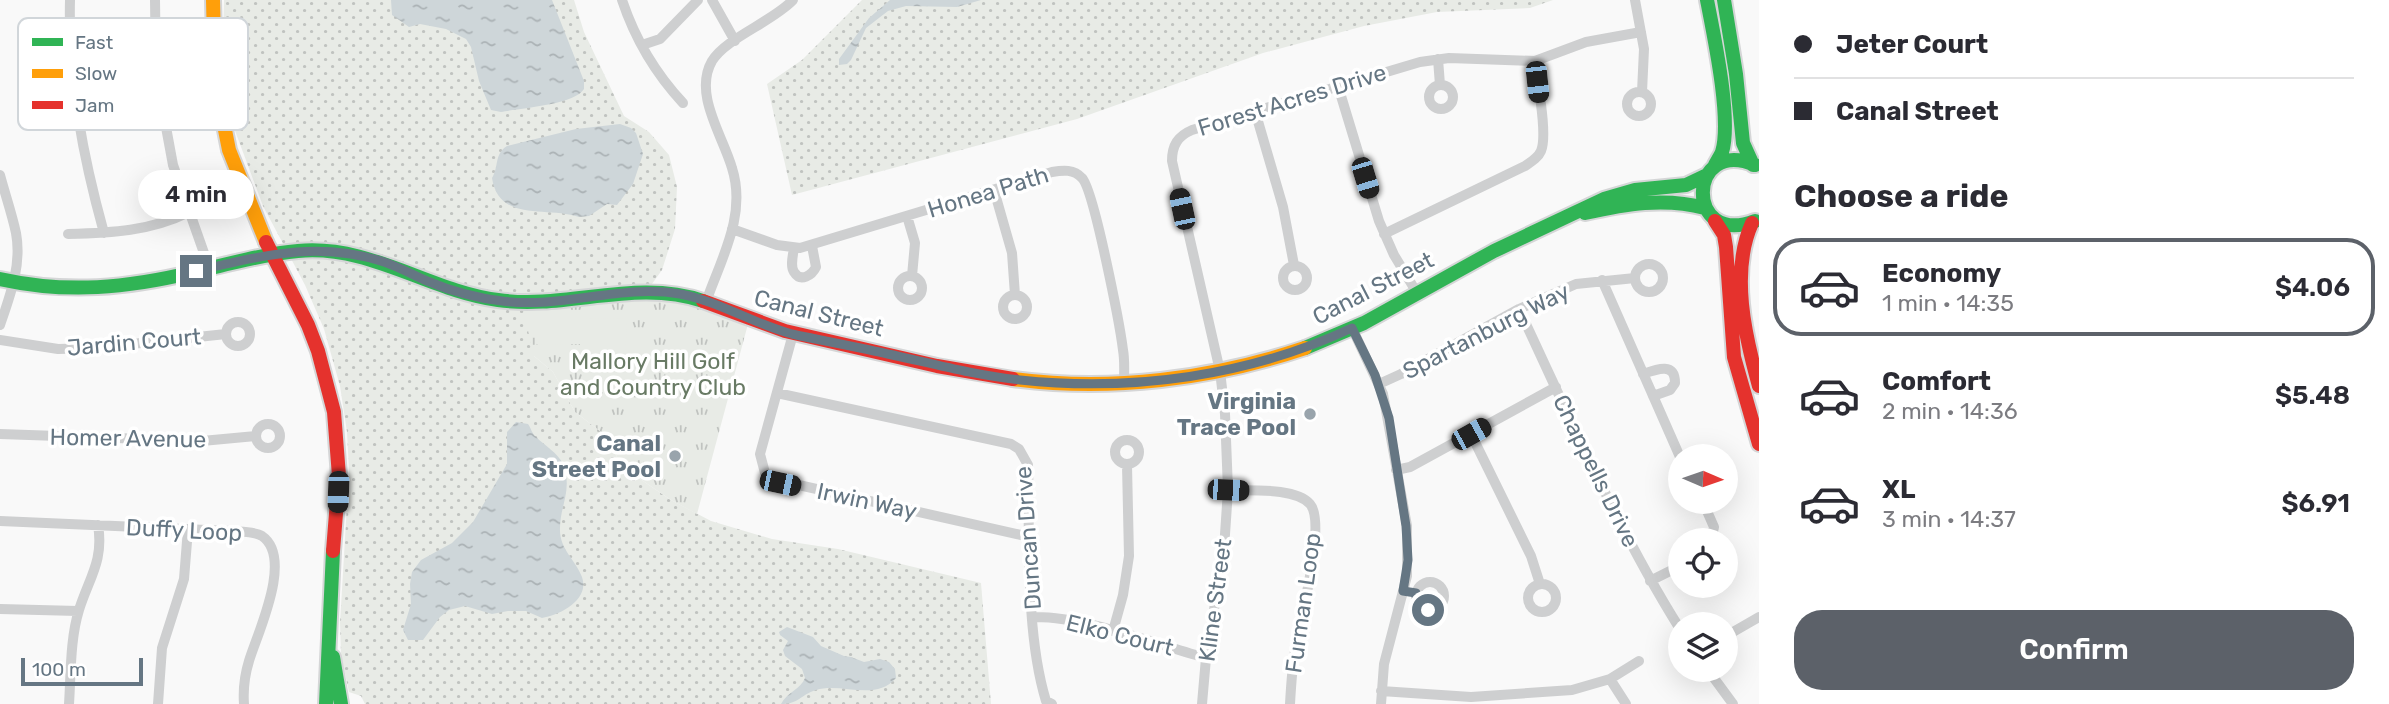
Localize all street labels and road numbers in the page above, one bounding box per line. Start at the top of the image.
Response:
street label: Forest Acres Drive [1194,58,1390,142]
street label: Honea Path [924,160,1052,224]
street label: Canal Street [1308,245,1438,331]
street label: Spartanburg Way [1398,277,1574,385]
street label: Canal Street [751,283,887,343]
street label: Jardin Court [66,322,202,362]
street label: Chappells Drive [1547,390,1645,552]
street label: Homer Avenue [49,423,207,453]
street label: Duncan Drive [1009,465,1047,611]
street label: Irwin Way [815,477,920,525]
street label: Duffy Loop [125,513,243,547]
street label: Furman Loop [1279,531,1327,675]
street label: Kline Street [1193,537,1237,663]
street label: Elko Court [1063,608,1177,662]

